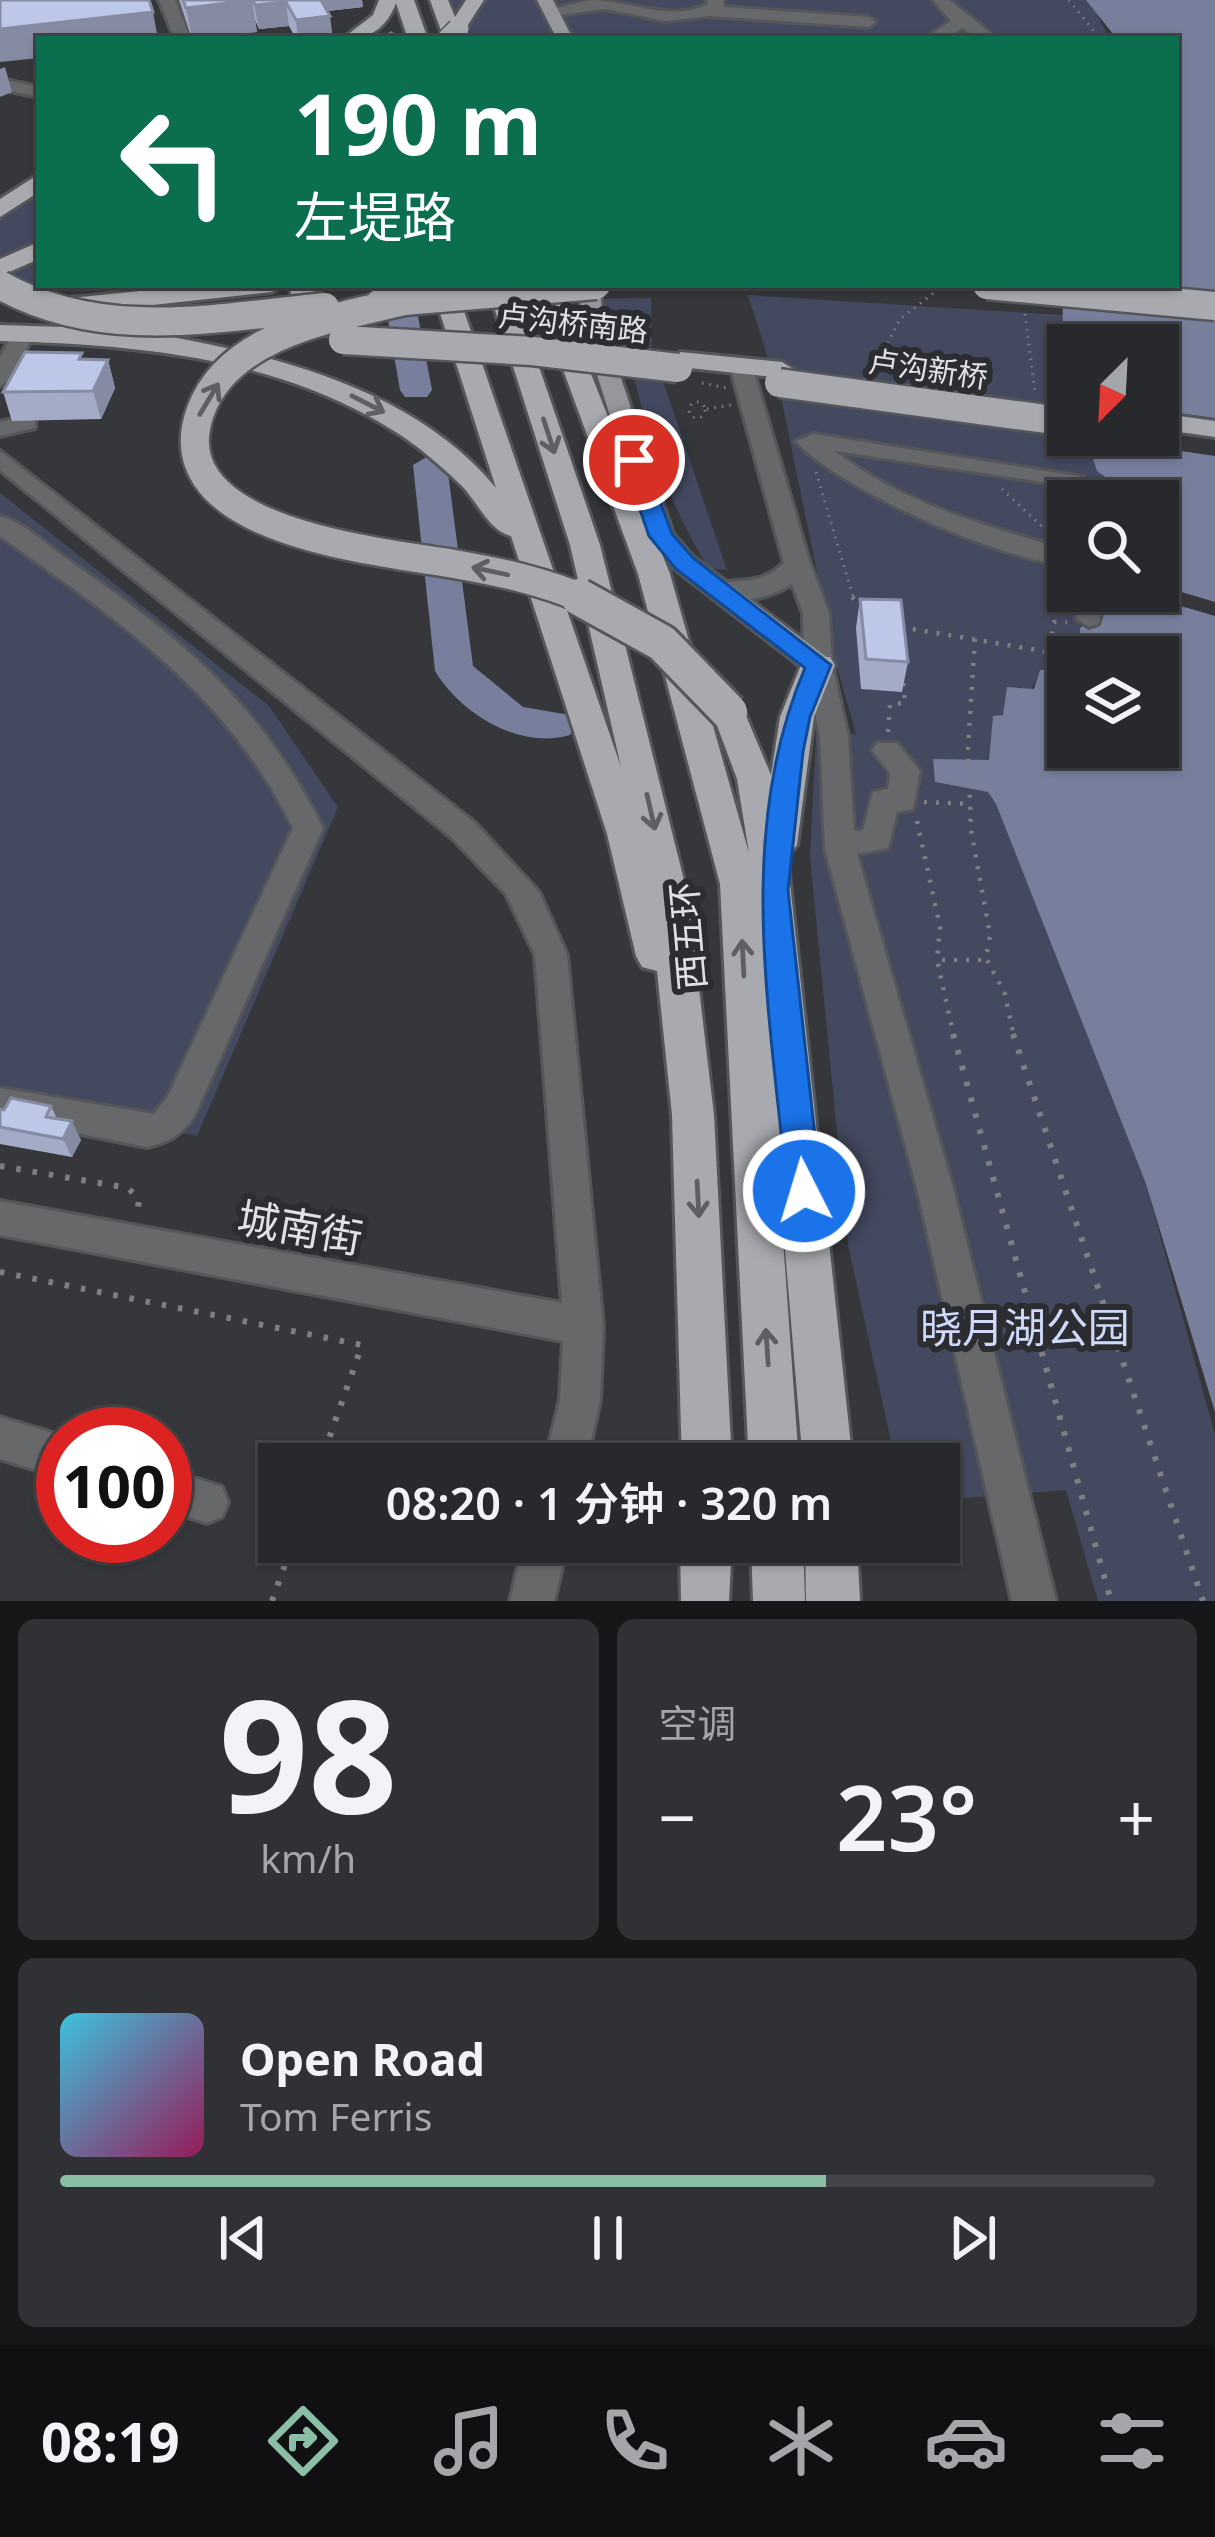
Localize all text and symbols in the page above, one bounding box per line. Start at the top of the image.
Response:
text: 190 m [294,65,542,180]
icon: left [96,84,252,240]
text: 左堤路 [294,179,456,253]
street label: 卢沟桥南路 [496,294,650,351]
north arrow [1047,324,1179,456]
map controls [1047,324,1179,768]
street label: 卢沟新桥 [866,340,990,397]
one-way arrow [197,383,221,417]
one-way arrow [350,393,385,416]
pin [583,409,685,511]
one-way arrow [540,416,562,454]
icon: arrive [601,427,667,493]
button: search [1047,480,1179,612]
one-way arrow [471,559,509,582]
button: layers [1047,636,1179,768]
one-way arrow [640,793,663,831]
street label: 西五环 [658,880,717,992]
one-way arrow [731,939,754,978]
position arrow [741,1128,867,1254]
one-way arrow [687,1179,710,1218]
street label: 城南街 [233,1188,367,1266]
park label: 晓月湖公园 [920,1298,1130,1355]
one-way arrow [756,1328,779,1367]
speed limit sign: 100 [36,1407,192,1563]
text: 08:20 · 1 分钟 · 320 m [386,1472,832,1533]
text: 98 [219,1646,397,1859]
text: 空调 [659,1696,737,1749]
text: 23° [836,1755,977,1877]
text: − [659,1771,696,1861]
text: + [1117,1771,1155,1861]
text: km/h [260,1831,356,1884]
text: Open Road [240,2028,485,2089]
text: Tom Ferris [240,2089,432,2142]
icon: previous [210,2205,276,2271]
icon: pause [575,2205,641,2271]
icon: next [940,2205,1006,2271]
icon: directions [261,2399,345,2483]
icon: music [427,2399,511,2483]
icon: phone [593,2399,677,2483]
icon: climate [759,2399,843,2483]
icon: car [924,2399,1008,2483]
icon: filters [1090,2399,1174,2483]
text: 08:19 [41,2404,180,2478]

